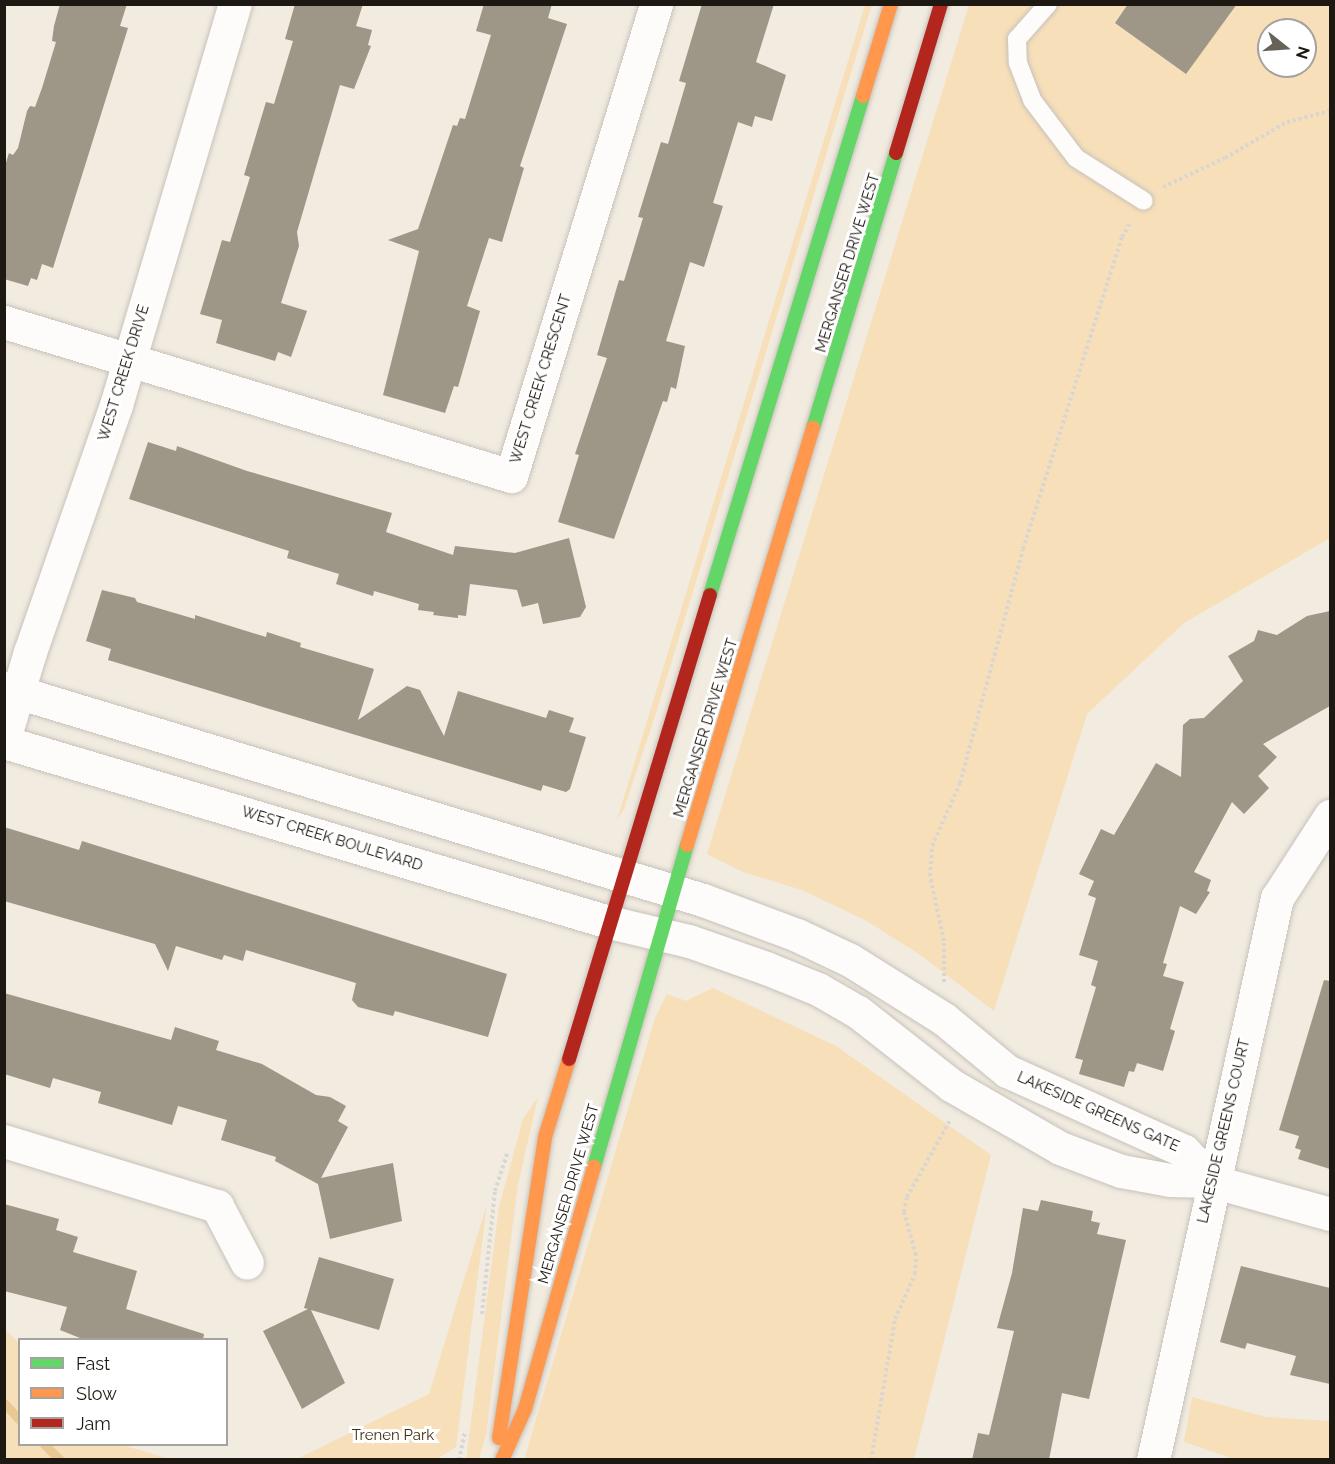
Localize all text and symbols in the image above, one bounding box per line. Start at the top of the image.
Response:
north arrow [1257,18,1317,78]
text: N [1292,44,1314,61]
street label: MERGANSER DRIVE WEST [812,171,884,355]
street label: WEST CREEK CRESCENT [507,292,575,466]
street label: WEST CREEK DRIVE [95,302,153,444]
street label: MERGANSER DRIVE WEST [670,636,742,820]
street label: WEST CREEK BOULEVARD [239,803,425,875]
street label: LAKESIDE GREENS COURT [1194,1037,1254,1225]
street label: LAKESIDE GREENS GATE [1014,1068,1182,1156]
street label: MERGANSER DRIVE WEST [535,1102,603,1286]
legend [18,1338,228,1446]
text: Fast [76,1353,110,1374]
text: Slow [76,1383,117,1404]
text: Jam [76,1413,111,1434]
park label: Trenen Park [352,1427,434,1445]

